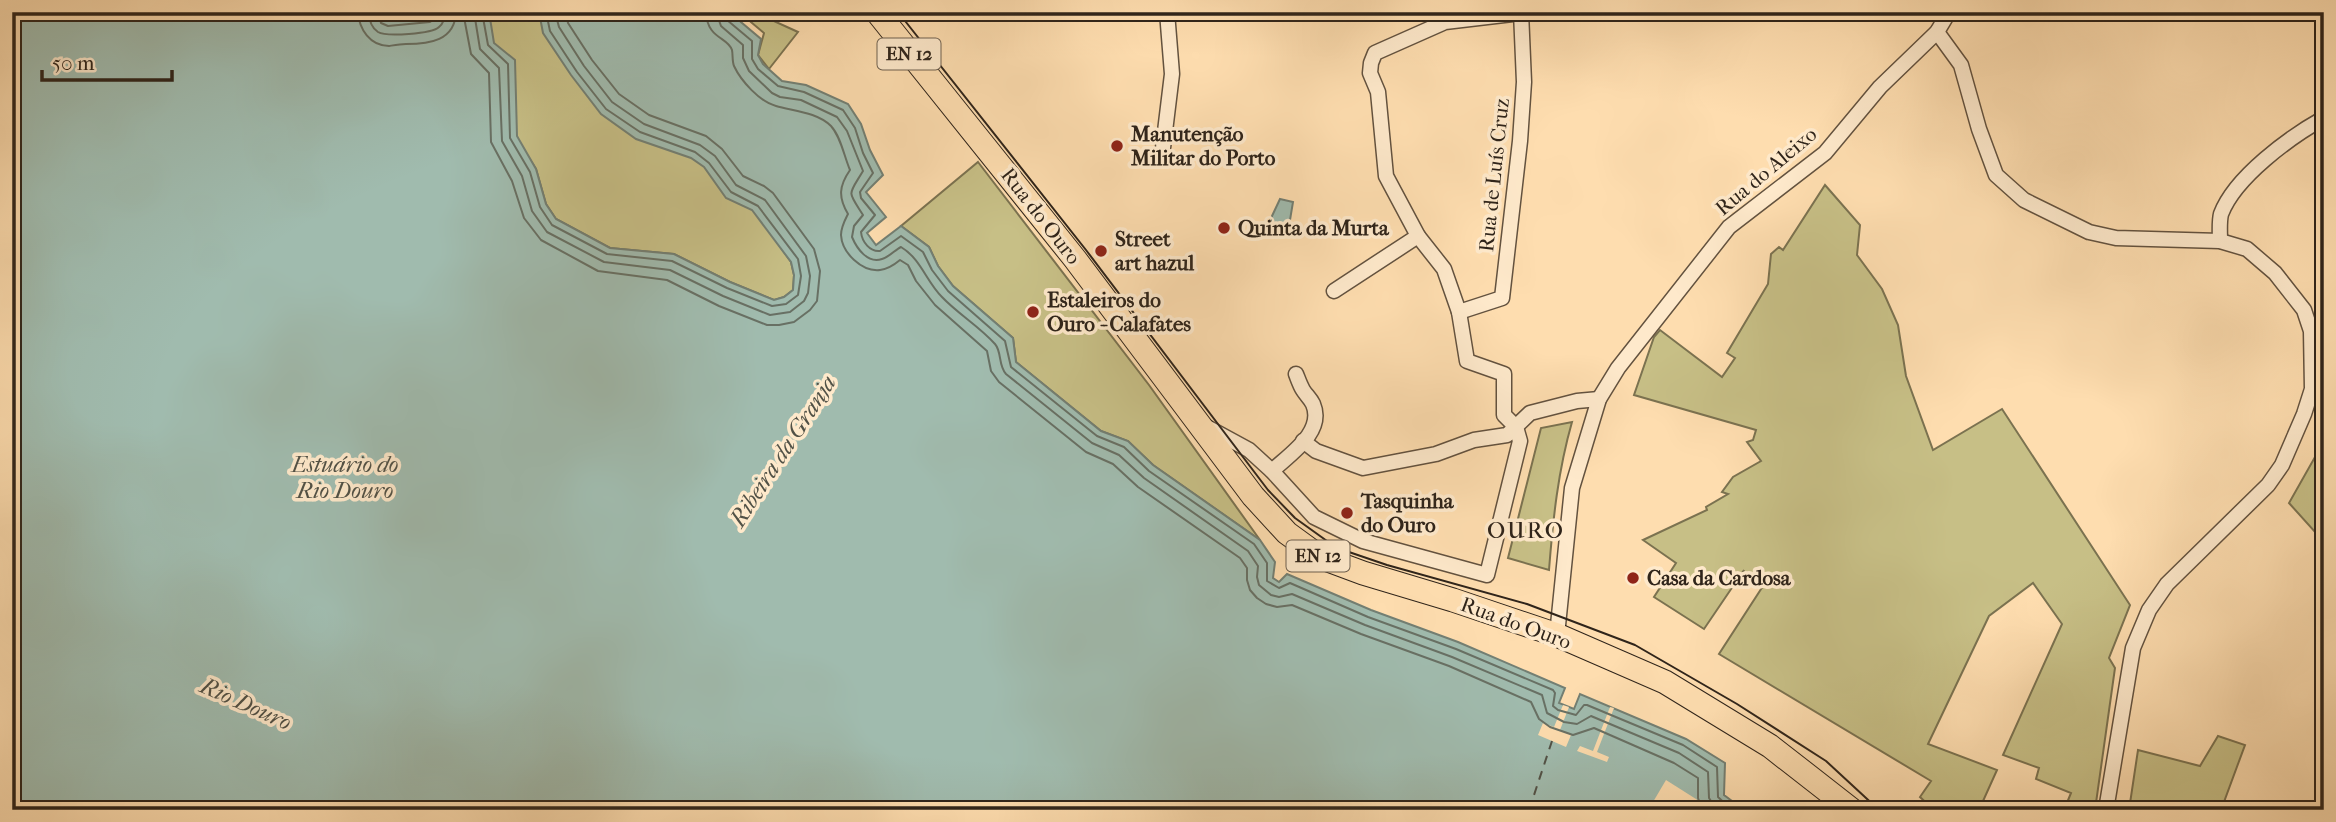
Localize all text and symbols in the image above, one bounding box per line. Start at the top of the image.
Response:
scale bar [42,38,172,82]
road number: EN 12 [878,38,940,70]
text: 50 m [52,51,95,75]
street label: Rua de Luís Cruz [1474,97,1514,253]
place label: Manutenção Militar do Porto [1130,122,1276,170]
street label: Rua do Aleixo [1711,122,1821,220]
marker: Manutenção Militar do Porto [1109,138,1125,154]
street label: Rua do Ouro [996,163,1086,269]
place label: Quinta da Murta [1238,216,1390,240]
marker: Quinta da Murta [1216,220,1232,236]
place label: Street art hazul [1115,227,1194,275]
marker: Street art hazul [1093,243,1109,259]
place label: Estaleiros do Ouro - Calafates [1047,288,1191,336]
marker: Estaleiros do Ouro - Calafates [1025,304,1041,320]
water label: Ribeira da Granja [723,370,842,533]
water label: Estuário do Rio Douro [289,451,399,504]
place label: Tasquinha do Ouro [1360,489,1455,537]
marker: Tasquinha do Ouro [1339,505,1355,521]
district label: OURO [1487,517,1565,544]
road number: EN 12 [1286,540,1350,572]
place label: Casa da Cardosa [1647,566,1792,590]
marker: Casa da Cardosa [1625,570,1641,586]
street label: Rua do Ouro [1458,592,1574,654]
water label: Rio Douro [194,671,296,736]

